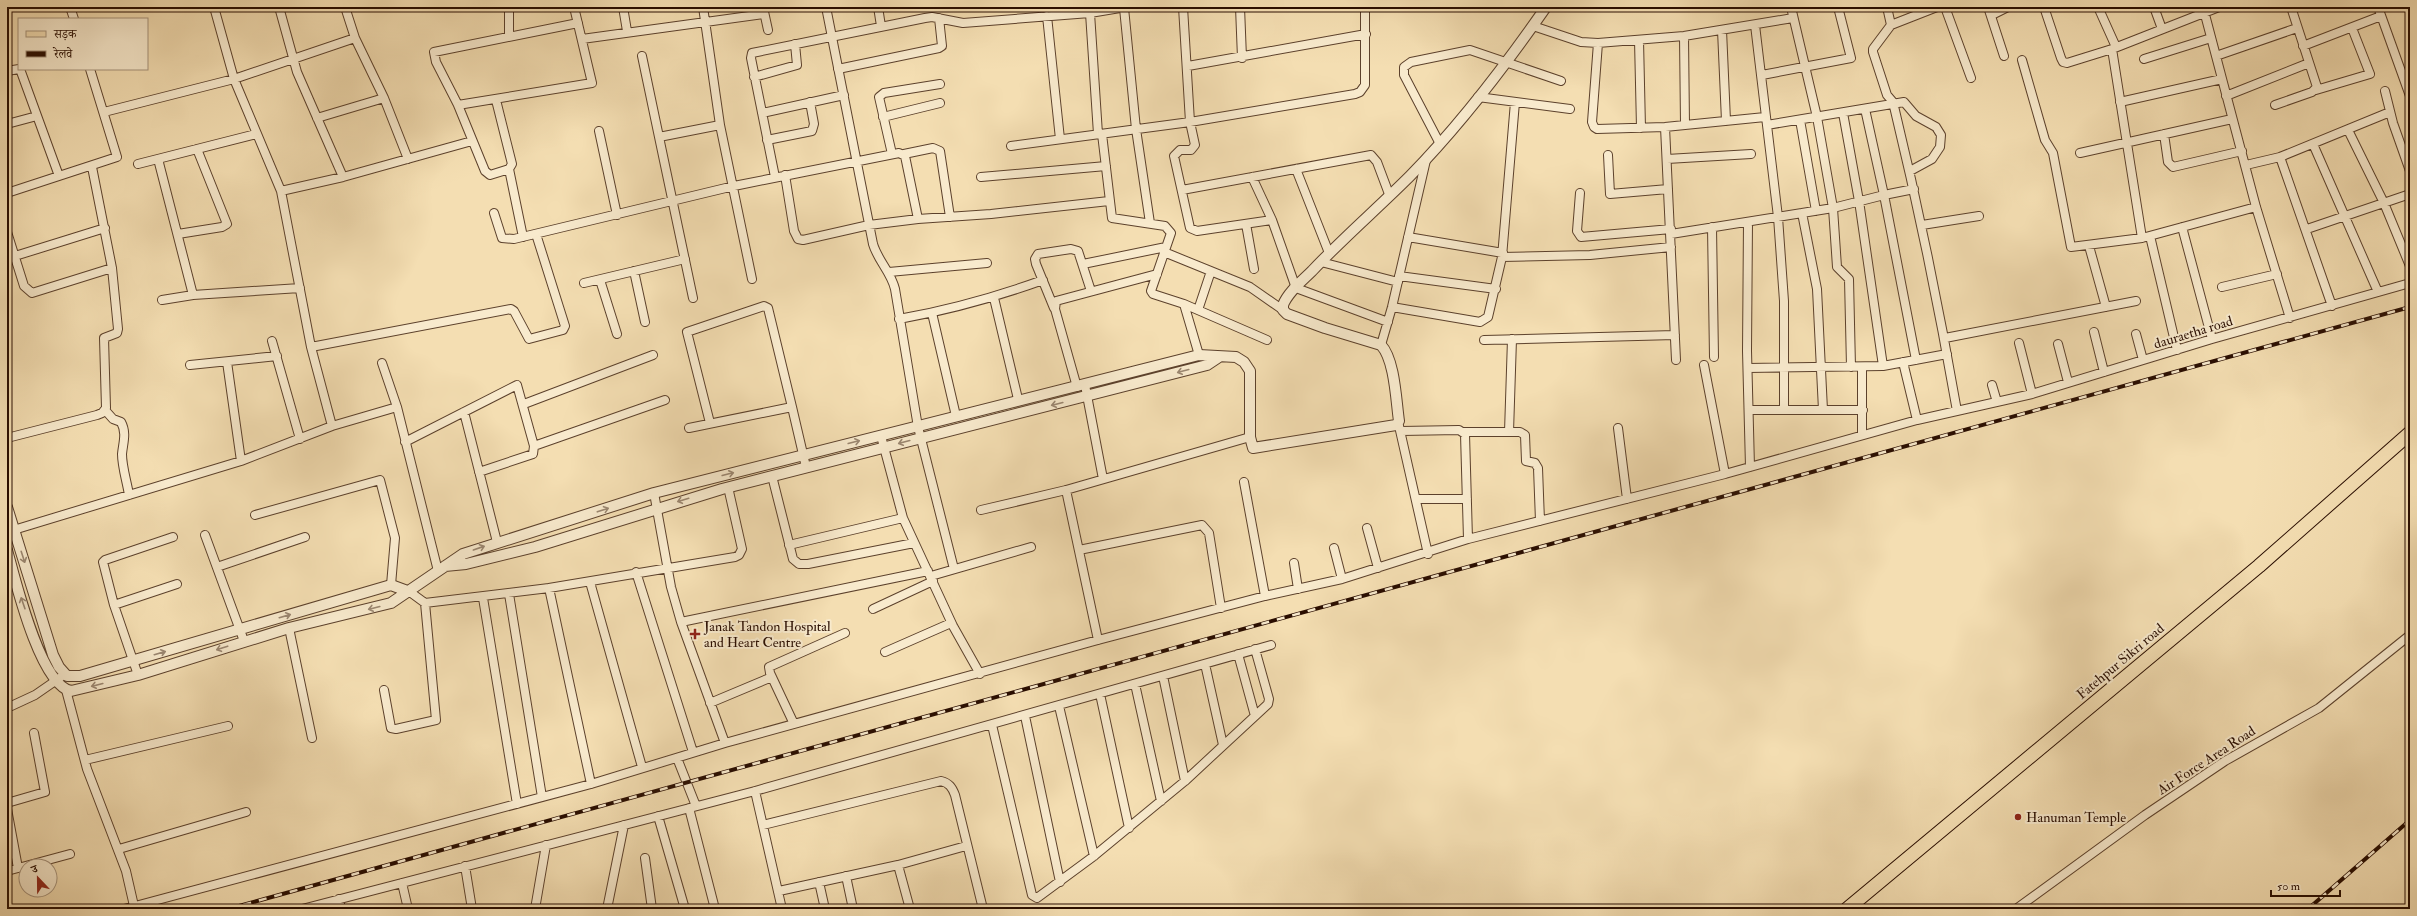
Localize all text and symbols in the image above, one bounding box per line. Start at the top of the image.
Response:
legend [18,18,148,70]
text: सड़क [53,27,78,42]
text: रेलवे [52,46,73,62]
street label: dauraetha road [2152,312,2235,353]
one-way arrow [1176,368,1189,375]
one-way arrow [1051,400,1064,408]
one-way arrow [848,438,861,445]
one-way arrow [898,439,911,447]
one-way arrow [722,470,735,477]
one-way arrow [677,497,690,504]
one-way arrow [597,506,610,513]
one-way arrow [473,544,486,551]
one-way arrow [20,551,27,564]
one-way arrow [18,598,26,610]
one-way arrow [368,604,381,612]
one-way arrow [278,612,291,619]
place label: Janak Tandon Hospital and Heart Centre [703,618,831,651]
street label: Fatehpur Sikri road [2073,620,2168,704]
marker: Janak Tandon Hospital and Heart Centre [689,628,701,640]
one-way arrow [215,645,228,652]
one-way arrow [153,649,166,656]
one-way arrow [91,682,104,689]
street label: Air Force Area Road [2153,722,2259,799]
place label: Hanuman Temple [2026,809,2126,827]
marker: Hanuman Temple [2013,812,2023,822]
north arrow [18,858,58,898]
text: उ [28,862,41,877]
scale bar [2271,872,2340,898]
text: 50 m [2277,879,2301,894]

